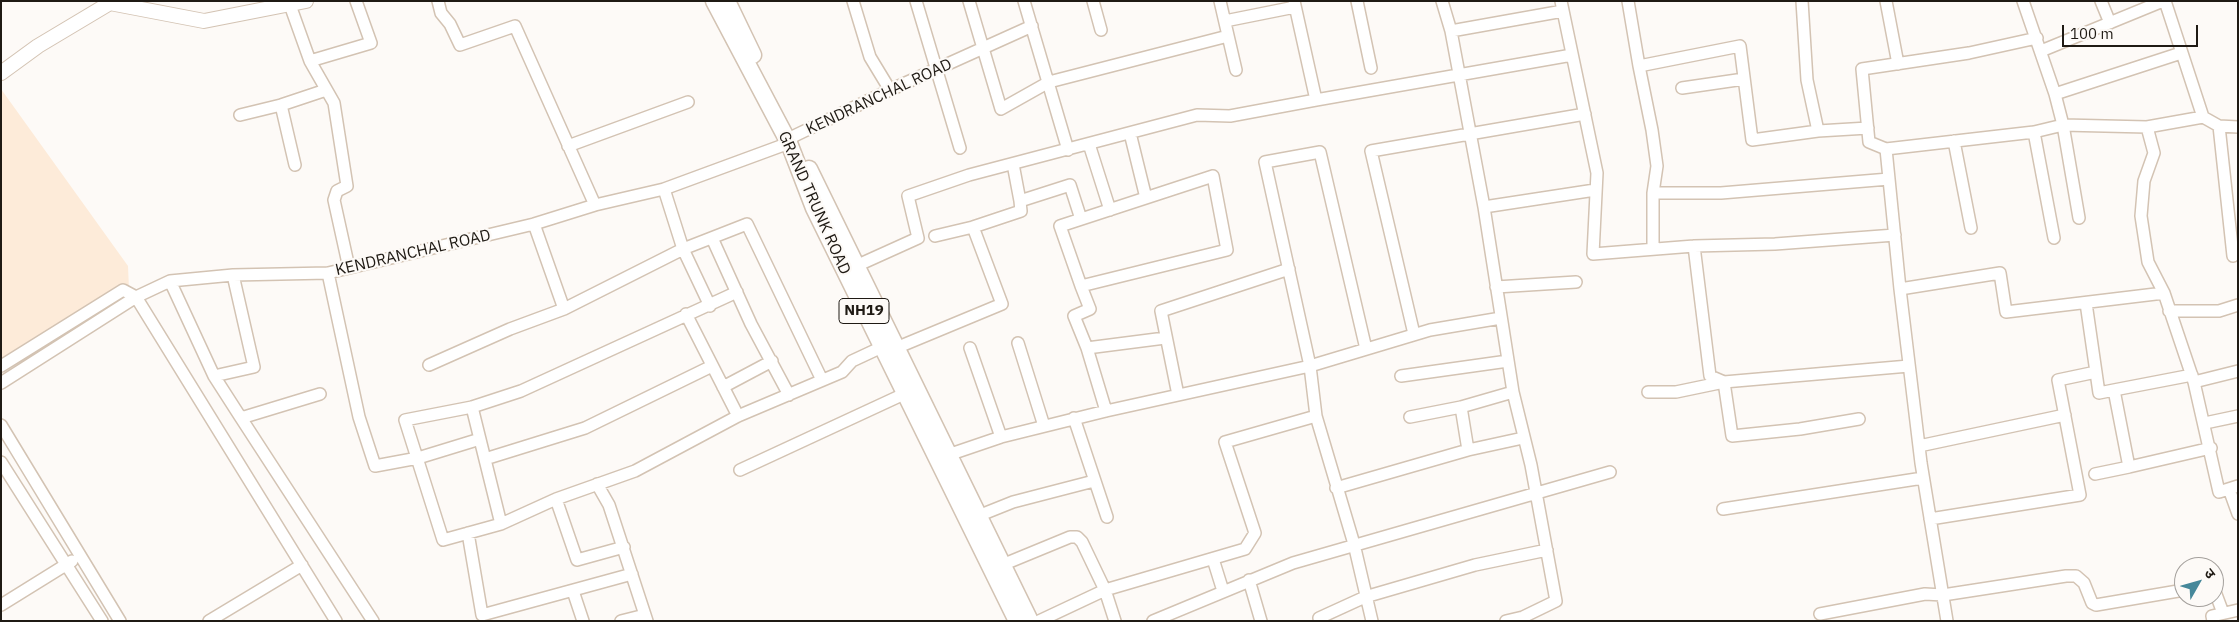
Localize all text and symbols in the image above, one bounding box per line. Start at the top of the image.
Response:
scale bar [2064,15,2200,47]
text: 100 m [2070,24,2114,43]
street label: KENDRANCHAL ROAD [803,55,955,139]
street label: GRAND TRUNK ROAD [774,128,854,278]
street label: KENDRANCHAL ROAD [333,226,493,280]
road number: NH19 [839,298,889,324]
north arrow [2174,557,2224,607]
text: उ [2200,565,2220,582]

